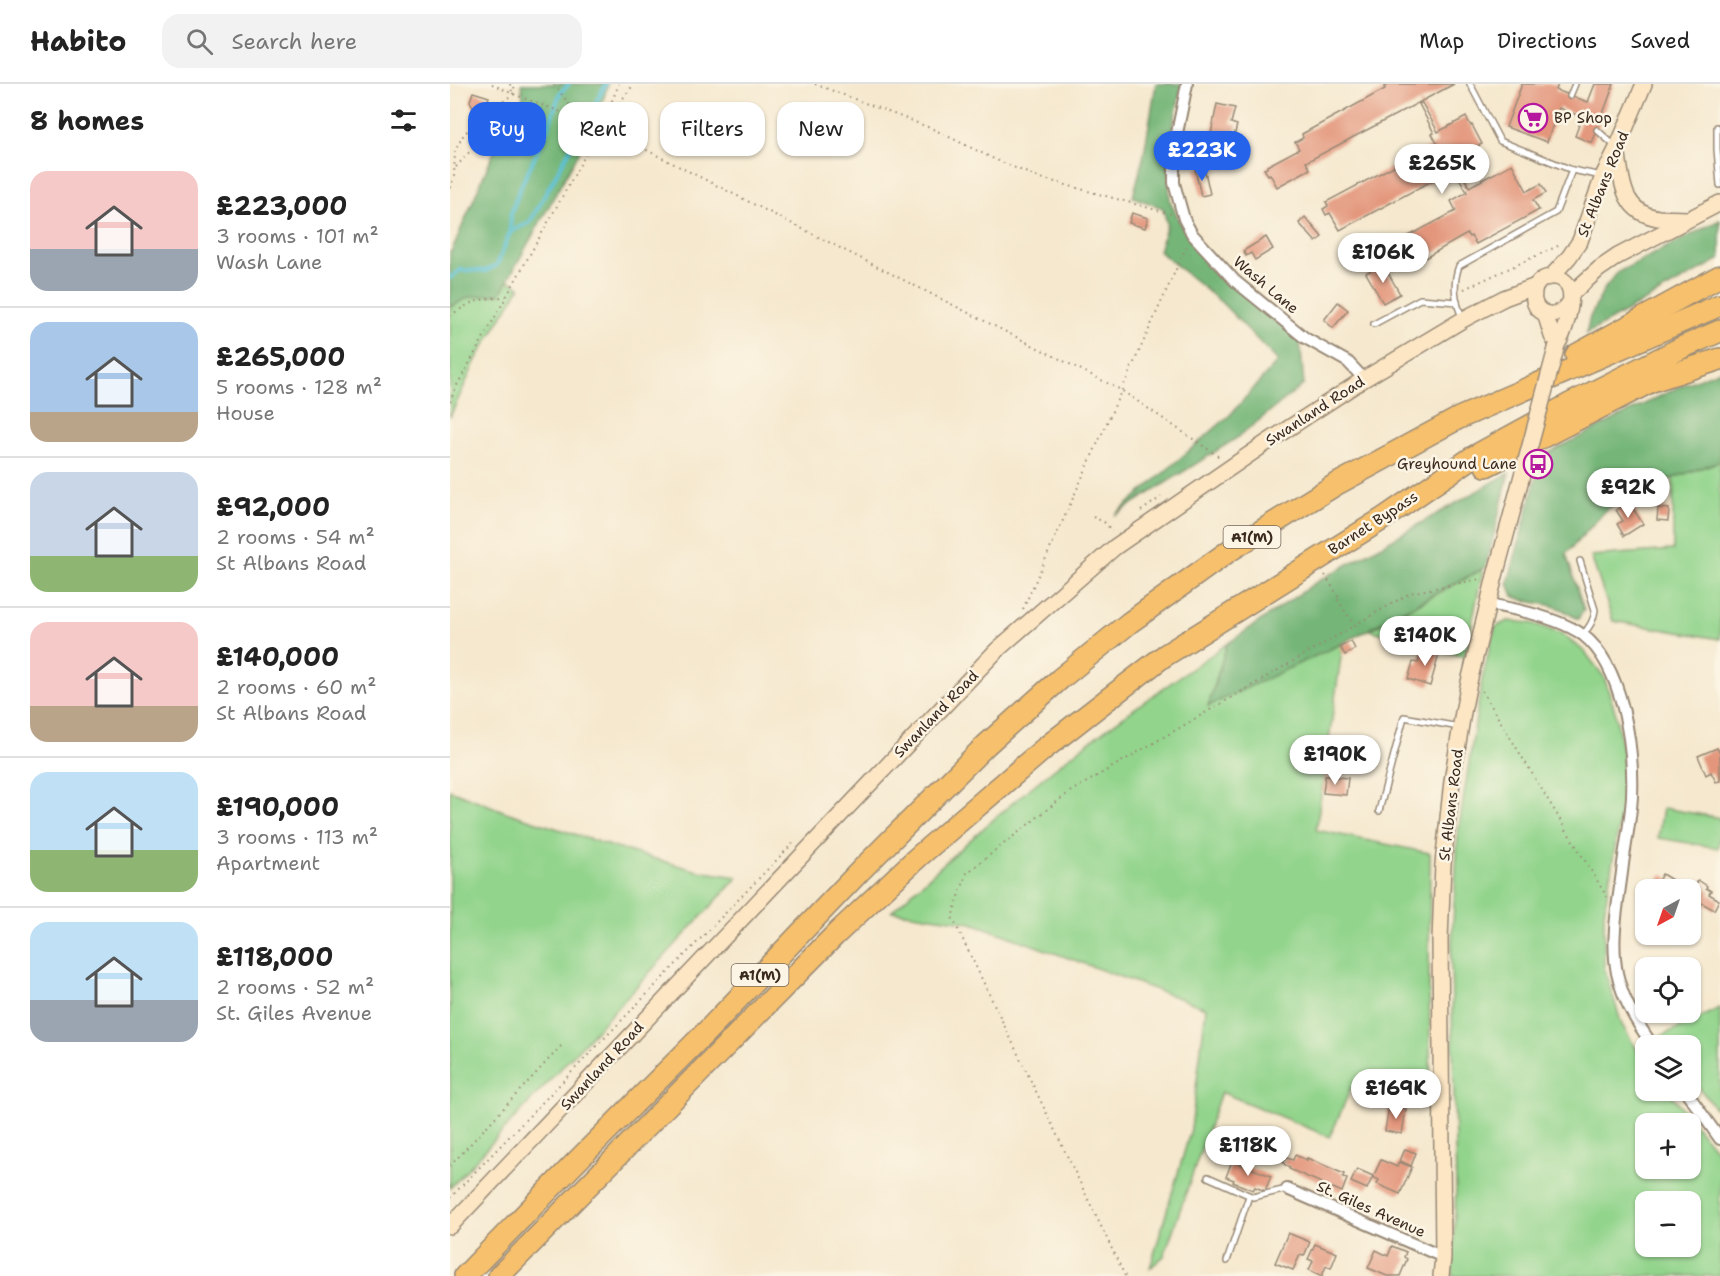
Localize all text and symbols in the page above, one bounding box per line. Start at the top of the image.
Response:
search box [162,14,582,68]
text: Habito [30,22,126,60]
icon: search [183,25,216,58]
text: Search here [231,27,357,56]
text: Map [1419,27,1464,55]
text: Directions [1497,27,1597,55]
text: Saved [1630,27,1690,55]
chip: Buy [468,102,546,156]
chip: Rent [558,102,648,156]
chip: Filters [660,102,765,156]
chip: New [777,102,864,156]
supermarket icon: BP Shop [1517,102,1549,134]
text: 8 homes [30,103,144,138]
icon: filters [387,104,420,137]
place label: BP Shop [1554,108,1612,128]
street label: St Albans Road [1573,128,1634,240]
pin: £223K [1160,131,1244,182]
text: £223K [1168,137,1236,163]
pin: £265K [1400,144,1484,195]
text: £265K [1408,150,1476,176]
text: £223,000 [216,188,348,223]
icon: home [78,195,150,267]
text: 3 rooms · 101 m² [216,223,379,249]
pin: £106K [1341,233,1425,284]
text: £106K [1352,239,1414,265]
text: Wash Lane [216,249,322,275]
street label: Wash Lane [1229,252,1303,318]
text: £265,000 [216,339,345,374]
icon: home [78,346,150,418]
street label: Swanland Road [1262,371,1369,450]
text: 5 rooms · 128 m² [216,374,382,400]
text: House [216,400,275,426]
bus stop icon: Greyhound Lane [1522,448,1554,480]
place label: Greyhound Lane [1397,454,1517,474]
pin: £92K [1592,468,1664,519]
text: £92K [1601,474,1655,500]
street label: Barnet Bypass [1324,486,1422,560]
text: £92,000 [216,489,330,524]
icon: home [78,496,150,568]
text: 2 rooms · 54 m² [216,524,375,550]
road number: A1(M) [1224,526,1280,548]
text: St Albans Road [216,550,366,576]
pin: £140K [1383,616,1467,667]
text: £140K [1394,622,1456,648]
text: £140,000 [216,639,339,674]
icon: home [78,646,150,718]
street label: Swanland Road [889,666,983,762]
text: 2 rooms · 60 m² [216,674,376,700]
text: St Albans Road [216,700,366,726]
pin: £190K [1293,735,1377,786]
text: £190K [1304,741,1366,767]
street label: St Albans Road [1434,747,1468,862]
text: £190,000 [216,789,339,824]
icon: home [78,796,150,868]
text: 3 rooms · 113 m² [216,824,378,850]
text: Apartment [216,850,320,876]
north arrow [1635,879,1701,945]
map controls [1635,879,1701,1257]
text: £118,000 [216,939,333,974]
icon: home [78,946,150,1018]
button: locate [1635,957,1701,1023]
road number: A1(M) [732,964,788,986]
text: 2 rooms · 52 m² [216,974,374,1000]
text: St. Giles Avenue [216,1000,372,1026]
street label: Swanland Road [556,1017,649,1115]
button: layers [1635,1035,1701,1101]
pin: £169K [1354,1069,1438,1120]
text: £169K [1365,1075,1427,1101]
button: + [1635,1113,1701,1179]
pin: £118K [1206,1126,1290,1177]
text: £118K [1219,1132,1277,1158]
street label: St. Giles Avenue [1313,1176,1429,1242]
button: − [1635,1191,1701,1257]

